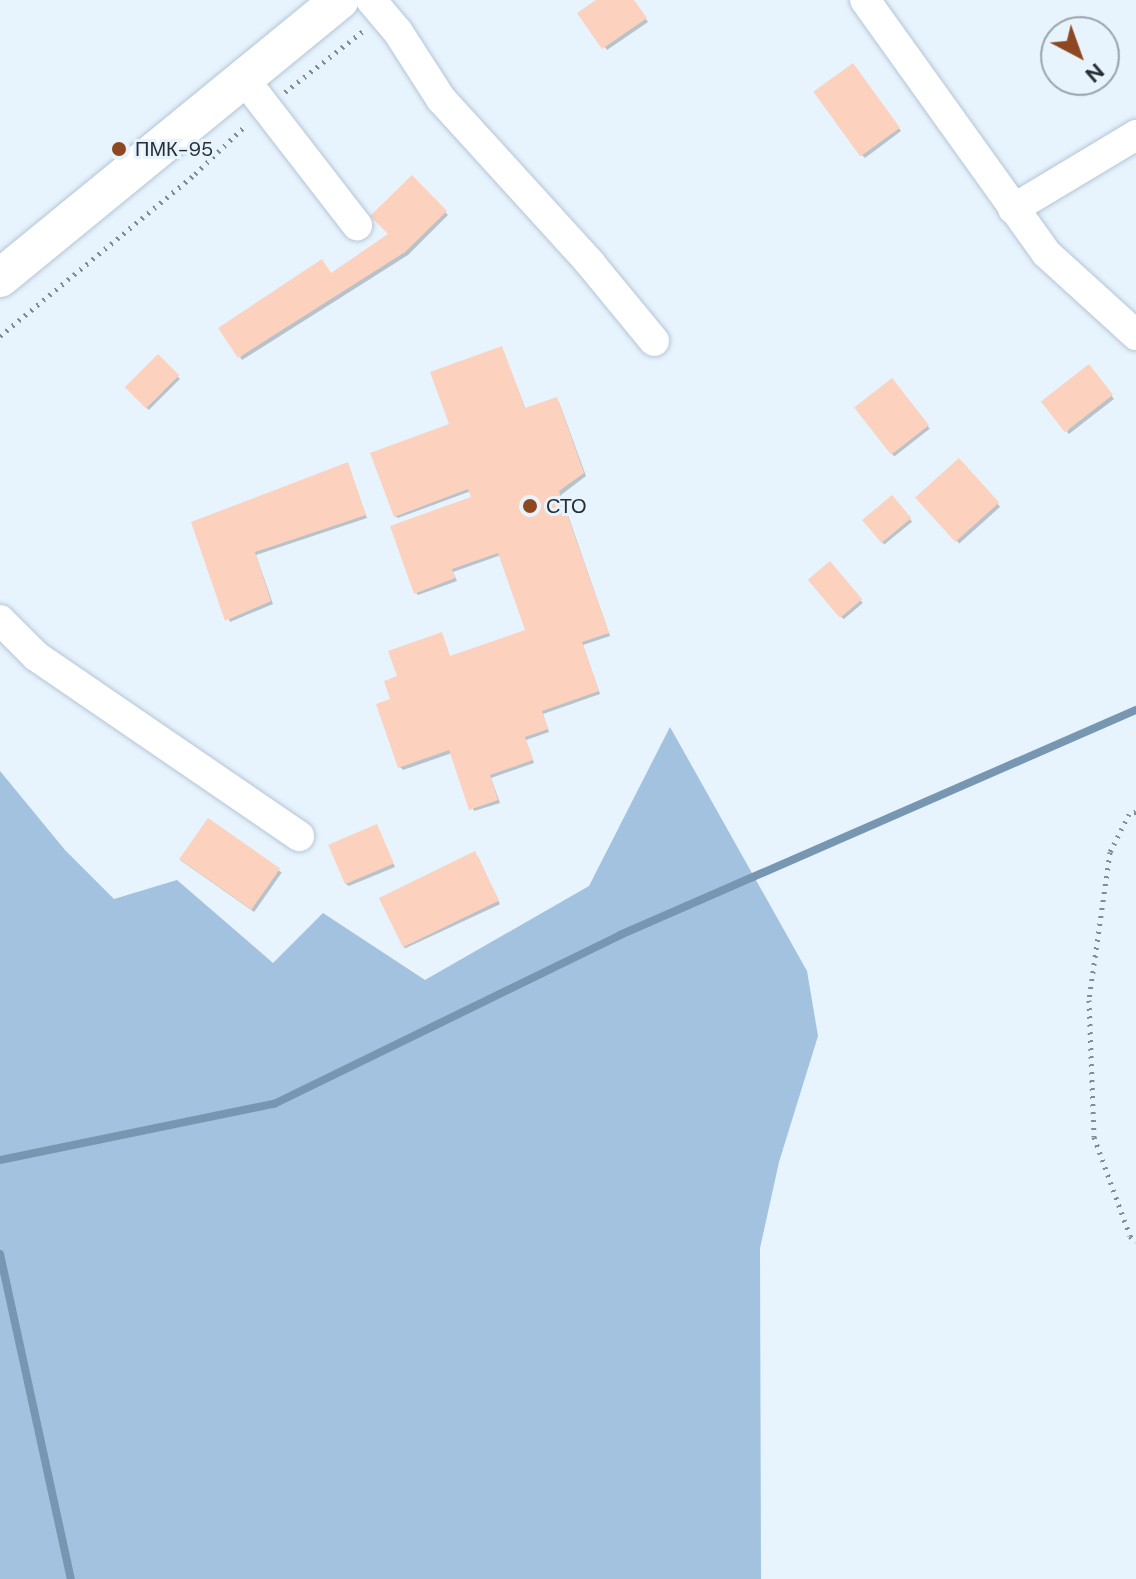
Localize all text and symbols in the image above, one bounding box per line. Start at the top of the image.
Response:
north arrow [1040,16,1120,96]
text: N [1079,57,1110,89]
place label: ПМК-95 [135,137,213,161]
marker: ПМК-95 [110,140,128,158]
place label: СТО [546,494,587,518]
marker: СТО [521,497,539,515]

